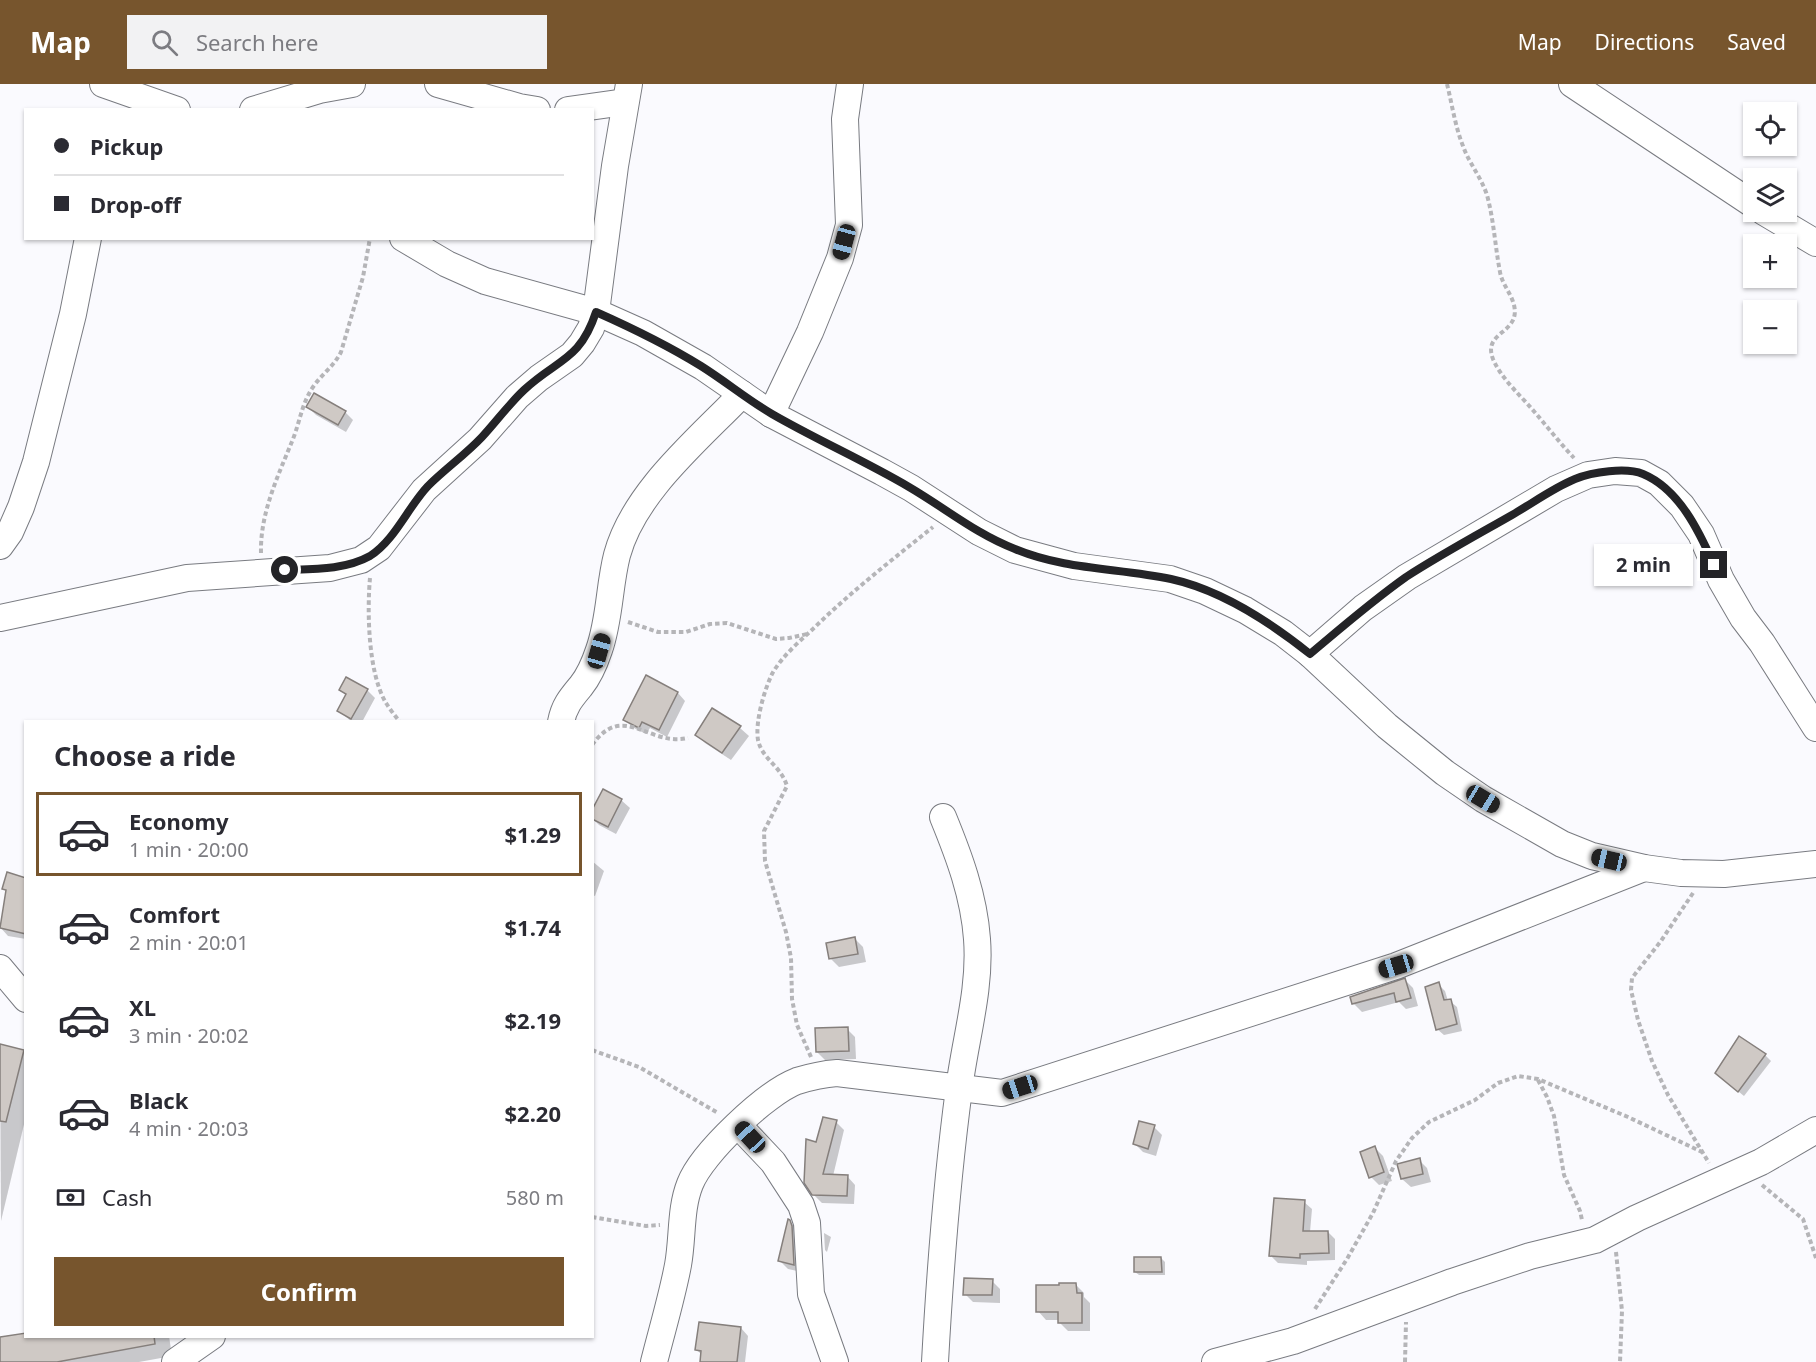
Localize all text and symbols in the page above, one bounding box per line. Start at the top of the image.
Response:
search box [127,15,547,69]
text: Map [30,23,91,61]
icon: search [148,26,181,59]
text: Search here [196,27,318,57]
text: Map [1518,28,1562,56]
text: Directions [1595,28,1694,56]
text: Saved [1727,28,1786,56]
map controls [1743,102,1797,354]
button: locate [1743,102,1797,156]
text: Pickup [90,131,163,161]
button: layers [1743,168,1797,222]
text: Drop-off [90,189,181,219]
car [831,222,857,262]
button: + [1743,234,1797,288]
button: − [1743,300,1797,354]
callout: 2 min [1594,544,1693,586]
text: 2 min [1616,551,1671,578]
route end [1700,551,1727,578]
route start [271,556,298,583]
car [585,631,613,671]
text: Choose a ride [54,737,236,774]
car [1463,782,1503,816]
text: Economy [129,806,228,836]
icon: car [57,807,111,861]
text: $1.29 [504,819,561,849]
text: 1 min · 20:00 [129,836,249,863]
car [1589,847,1629,873]
text: Comfort [129,899,220,929]
icon: car [57,900,111,954]
text: $1.74 [504,912,561,942]
text: 2 min · 20:01 [129,929,249,956]
car [1376,952,1416,980]
text: XL [129,992,156,1022]
icon: car [57,993,111,1047]
text: $2.19 [504,1005,561,1035]
text: 3 min · 20:02 [129,1022,249,1049]
car [1000,1073,1040,1101]
text: Black [129,1085,188,1115]
icon: car [57,1086,111,1140]
text: $2.20 [504,1098,561,1128]
text: 4 min · 20:03 [129,1115,249,1142]
car [731,1118,769,1156]
icon: cash [54,1181,87,1214]
text: Cash [102,1182,152,1212]
text: 580 m [506,1184,564,1211]
button: Confirm [54,1257,564,1326]

